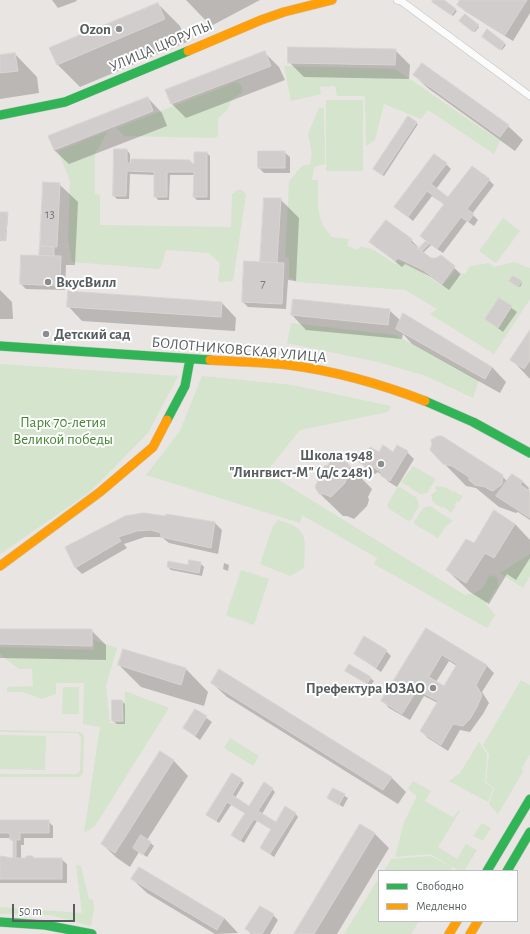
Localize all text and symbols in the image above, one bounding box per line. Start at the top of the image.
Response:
street label: УЛИЦА ЦЮРУПЫ [107,16,215,76]
place label: Ozon [80,20,111,38]
marker: Ozon [114,24,124,34]
house number: 13 [45,206,55,222]
place label: ВкусВилл [56,273,117,291]
house number: 7 [260,275,266,291]
marker: ВкусВилл [43,277,53,287]
place label: Детский сад [54,325,130,343]
marker: Детский сад [41,329,51,339]
street label: БОЛОТНИКОВСКАЯ УЛИЦА [151,333,327,367]
park label: Парк 70-летия Великой победы [13,413,113,448]
place label: Школа 1948 "Лингвист-М" (д/с 2481) [229,446,373,481]
marker: Школа 1948 "Лингвист-М" (д/с 2481) [376,459,386,469]
place label: Префектура ЮЗАО [306,679,425,697]
marker: Префектура ЮЗАО [428,683,438,693]
legend [378,870,518,922]
text: Свободно [416,880,464,892]
scale bar [14,896,77,922]
text: Медленно [416,900,467,912]
text: 50 m [19,905,42,917]

